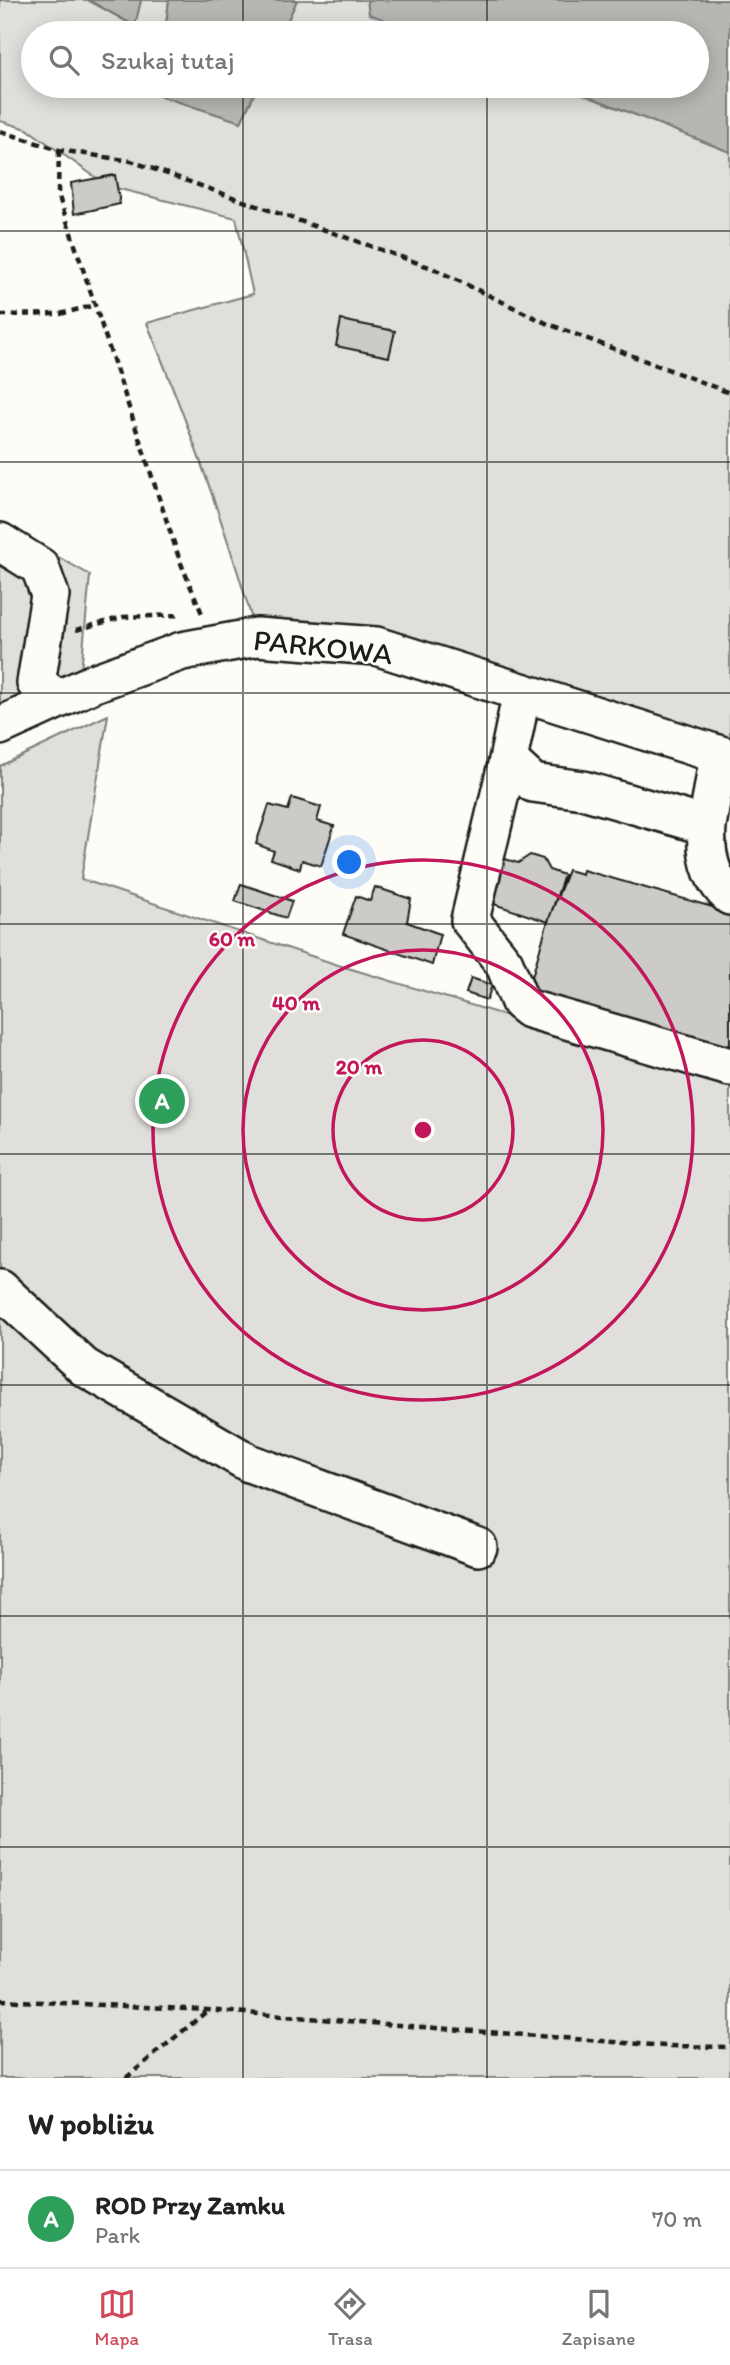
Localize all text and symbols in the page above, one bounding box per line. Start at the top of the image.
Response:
search box [21,21,709,98]
icon: search [45,41,83,79]
text: Szukaj tutaj [101,44,234,76]
street label: PARKOWA [252,621,394,672]
your location [332,845,366,879]
text: 60 m [209,926,256,951]
text: 40 m [272,990,320,1015]
text: 20 m [336,1054,383,1079]
pin: A [139,1075,185,1127]
centre of rings [411,1118,435,1142]
text: W pobliżu [28,2105,154,2142]
text: ROD Przy Zamku [95,2189,285,2221]
text: A [44,2205,58,2233]
text: 70 m [652,2205,702,2233]
text: Park [95,2221,140,2249]
tab: Mapa [95,2285,139,2350]
tab: Trasa [328,2285,372,2350]
tab: Zapisane [562,2285,635,2350]

